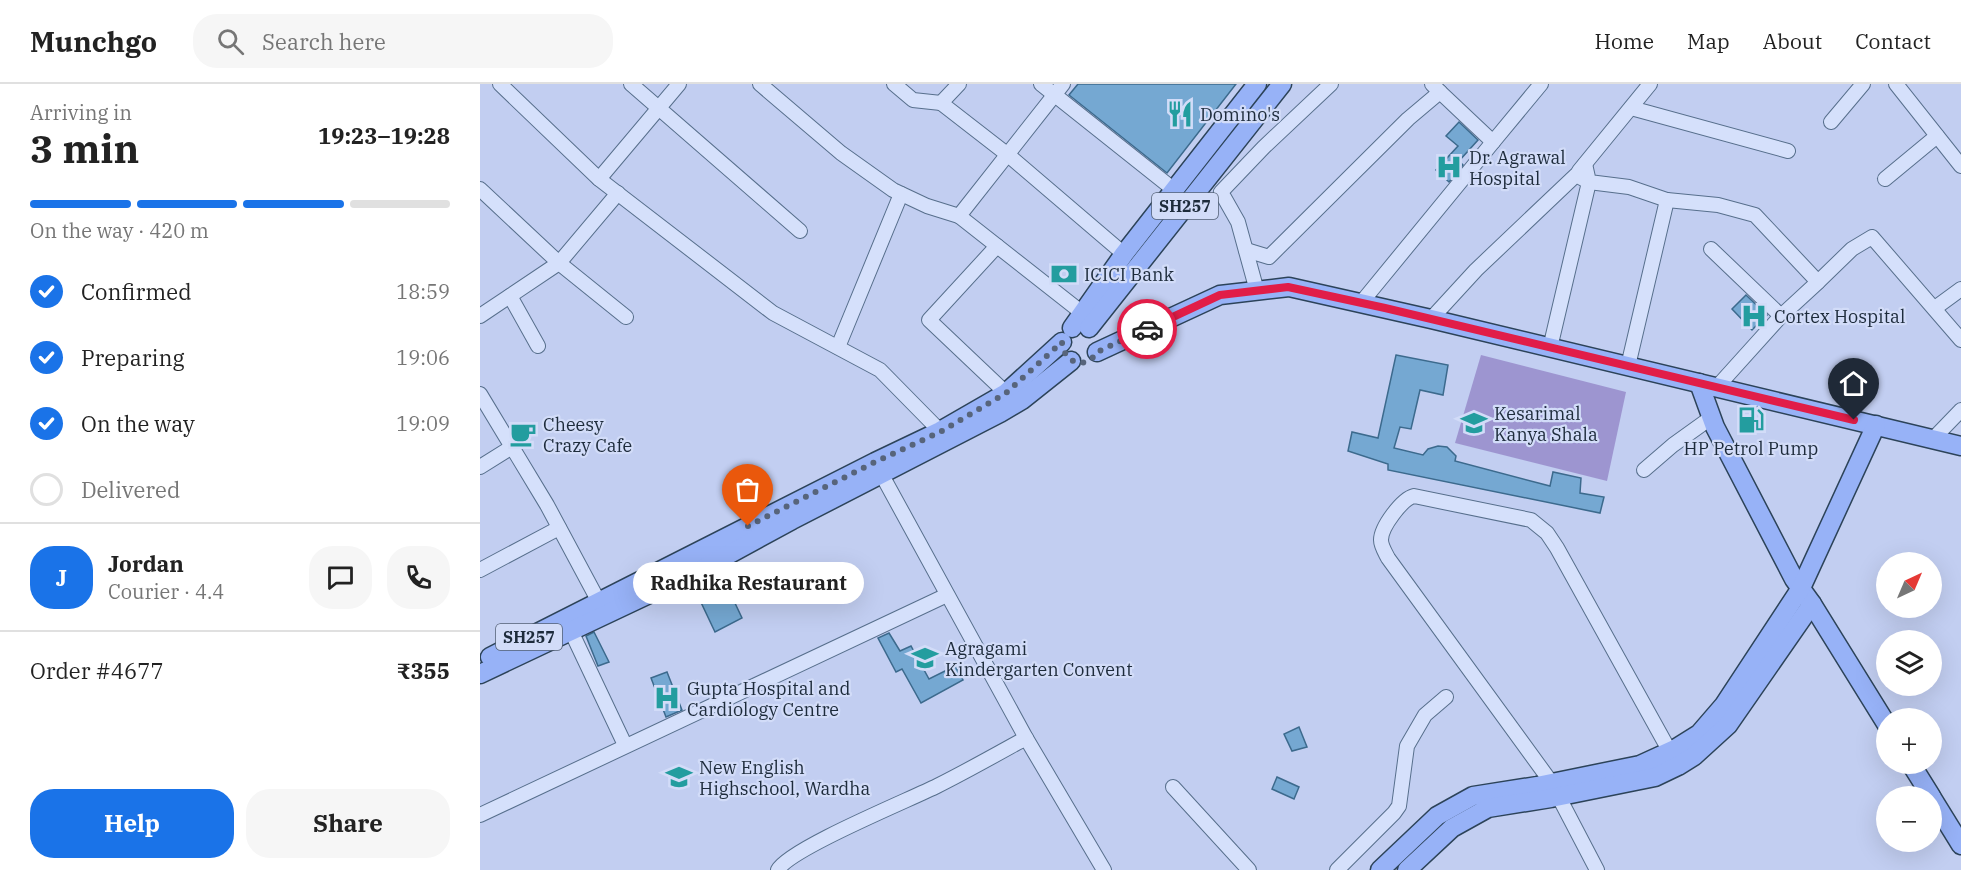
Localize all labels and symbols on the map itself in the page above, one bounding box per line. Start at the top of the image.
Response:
restaurant icon: Domino's [1165,99,1195,129]
place label: Domino's [1200,103,1280,126]
place label: Dr. Agrawal Hospital [1469,146,1566,190]
hospital icon: Dr. Agrawal Hospital [1434,152,1464,182]
road number: SH257 [1152,193,1218,219]
bank icon: ICICI Bank [1049,259,1079,289]
place label: ICICI Bank [1084,263,1175,286]
courier [1117,299,1177,359]
hospital icon: Cortex Hospital [1739,301,1769,331]
place label: Cortex Hospital [1774,305,1905,328]
pin [1828,358,1879,420]
place label: Kesarimal Kanya Shala [1494,402,1598,446]
fuel station icon: HP Petrol Pump [1736,405,1766,435]
school or university icon: Kesarimal Kanya Shala [1459,408,1489,438]
place label: Cheesy Crazy Cafe [543,413,632,457]
cafe icon: Cheesy Crazy Cafe [508,419,538,449]
place label: HP Petrol Pump [1684,437,1818,460]
pin [722,464,773,526]
north arrow [1876,552,1942,618]
callout: Radhika Restaurant [632,562,864,604]
road number: SH257 [496,624,562,650]
place label: Agragami Kindergarten Convent [945,637,1133,681]
school or university icon: Agragami Kindergarten Convent [910,643,940,673]
place label: Gupta Hospital and Cardiology Centre [687,677,850,721]
hospital icon: Gupta Hospital and Cardiology Centre [652,683,682,713]
place label: New English Highschool, Wardha [699,756,871,800]
school or university icon: New English Highschool, Wardha [664,762,694,792]

